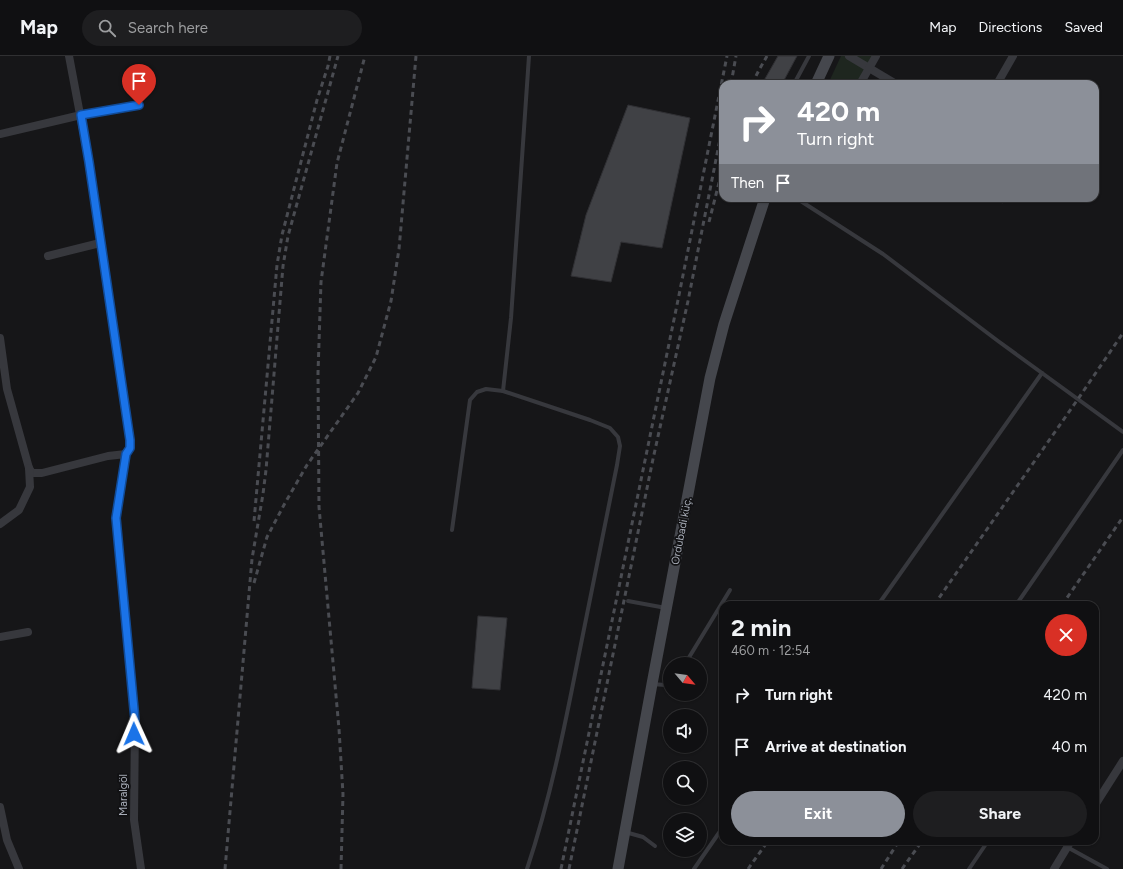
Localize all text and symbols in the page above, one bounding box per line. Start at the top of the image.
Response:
search box [82,10,362,46]
text: Map [20,16,58,39]
icon: search [96,17,118,39]
text: Search here [128,19,208,37]
text: Map [929,19,957,36]
text: Directions [979,19,1042,36]
text: Saved [1064,19,1103,36]
pin [122,64,156,105]
icon: arrive [128,70,150,92]
text: 420 m [797,94,880,128]
icon: right [731,96,783,148]
text: Turn right [797,128,874,150]
icon: arrive [772,172,794,194]
text: Then [731,174,764,192]
street label: Ordubadi küç. [669,496,694,566]
text: 2 min [731,613,791,642]
button: close [1045,614,1087,656]
text: 460 m · 12:54 [731,643,810,658]
north arrow [663,657,707,701]
map controls [663,657,707,857]
icon: right [731,684,753,706]
text: Turn right [765,686,833,704]
text: 420 m [1043,686,1087,704]
button: sound [663,709,707,753]
position arrow [113,713,155,755]
icon: arrive [731,736,753,758]
text: Arrive at destination [765,738,906,756]
text: 40 m [1052,738,1087,756]
button: search [663,761,707,805]
street label: Maralgöl [117,774,130,816]
button: Exit [731,791,905,837]
button: Share [913,791,1087,837]
button: layers [663,813,707,857]

